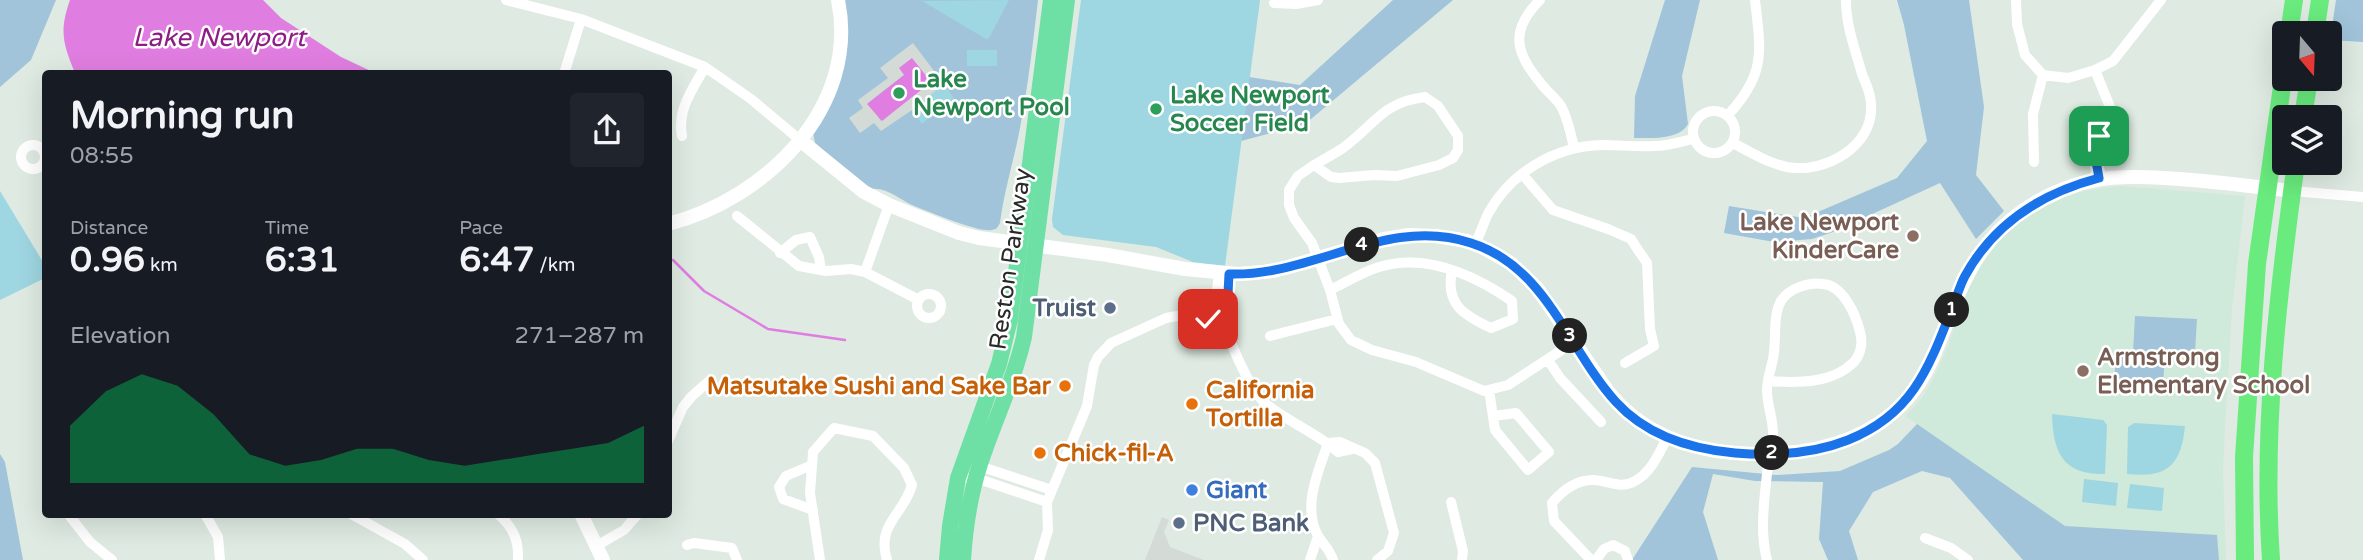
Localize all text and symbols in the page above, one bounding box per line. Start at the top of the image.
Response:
north arrow [2272,21,2342,91]
map controls [2272,21,2342,175]
water label: Lake Newport [133,22,308,53]
place label: Lake Newport Pool [913,65,1070,122]
place label: Lake Newport Soccer Field [1170,81,1330,138]
marker: Lake Newport Pool [891,85,907,101]
text: Morning run [70,93,294,139]
button: share [570,93,644,167]
marker: Lake Newport Soccer Field [1148,101,1164,117]
button: layers [2272,105,2342,175]
pin [2069,106,2129,166]
icon: arrive [2080,117,2118,155]
text: 08:55 [70,142,134,170]
street label: Reston Parkway [983,166,1038,352]
place label: Lake Newport KinderCare [1739,208,1900,265]
text: Distance [70,217,148,239]
text: Time [265,217,309,239]
text: Pace [459,217,503,239]
pin: 4 [1344,228,1380,262]
marker: Lake Newport KinderCare [1905,228,1921,244]
text: 4 [1356,233,1367,255]
text: 0.96 [70,239,145,281]
text: 6:31 [265,239,340,281]
text: 6:47 [459,239,534,281]
text: km [145,254,178,276]
text: /km [534,254,576,276]
pin [1178,289,1238,349]
pin: 1 [1934,292,1969,328]
place label: Truist [1031,294,1097,323]
text: 1 [1946,298,1957,320]
marker: Truist [1102,300,1118,316]
icon: check [1189,300,1227,338]
pin: 3 [1552,318,1588,354]
text: Elevation [70,322,171,350]
text: 271–287 m [515,322,644,350]
text: 3 [1564,324,1575,346]
place label: Armstrong Elementary School [2097,343,2310,400]
marker: Armstrong Elementary School [2075,363,2091,379]
place label: Matsutake Sushi and Sake Bar [707,372,1052,401]
place label: California Tortilla [1205,376,1314,433]
marker: Matsutake Sushi and Sake Bar [1057,378,1073,394]
marker: California Tortilla [1184,396,1200,412]
pin: 2 [1754,435,1790,470]
place label: Chick-fil-A [1054,439,1174,468]
text: 2 [1766,441,1777,463]
marker: Chick-fil-A [1032,445,1048,461]
place label: Giant [1206,476,1268,505]
marker: Giant [1184,482,1200,498]
place label: PNC Bank [1193,509,1309,538]
marker: PNC Bank [1171,515,1187,531]

